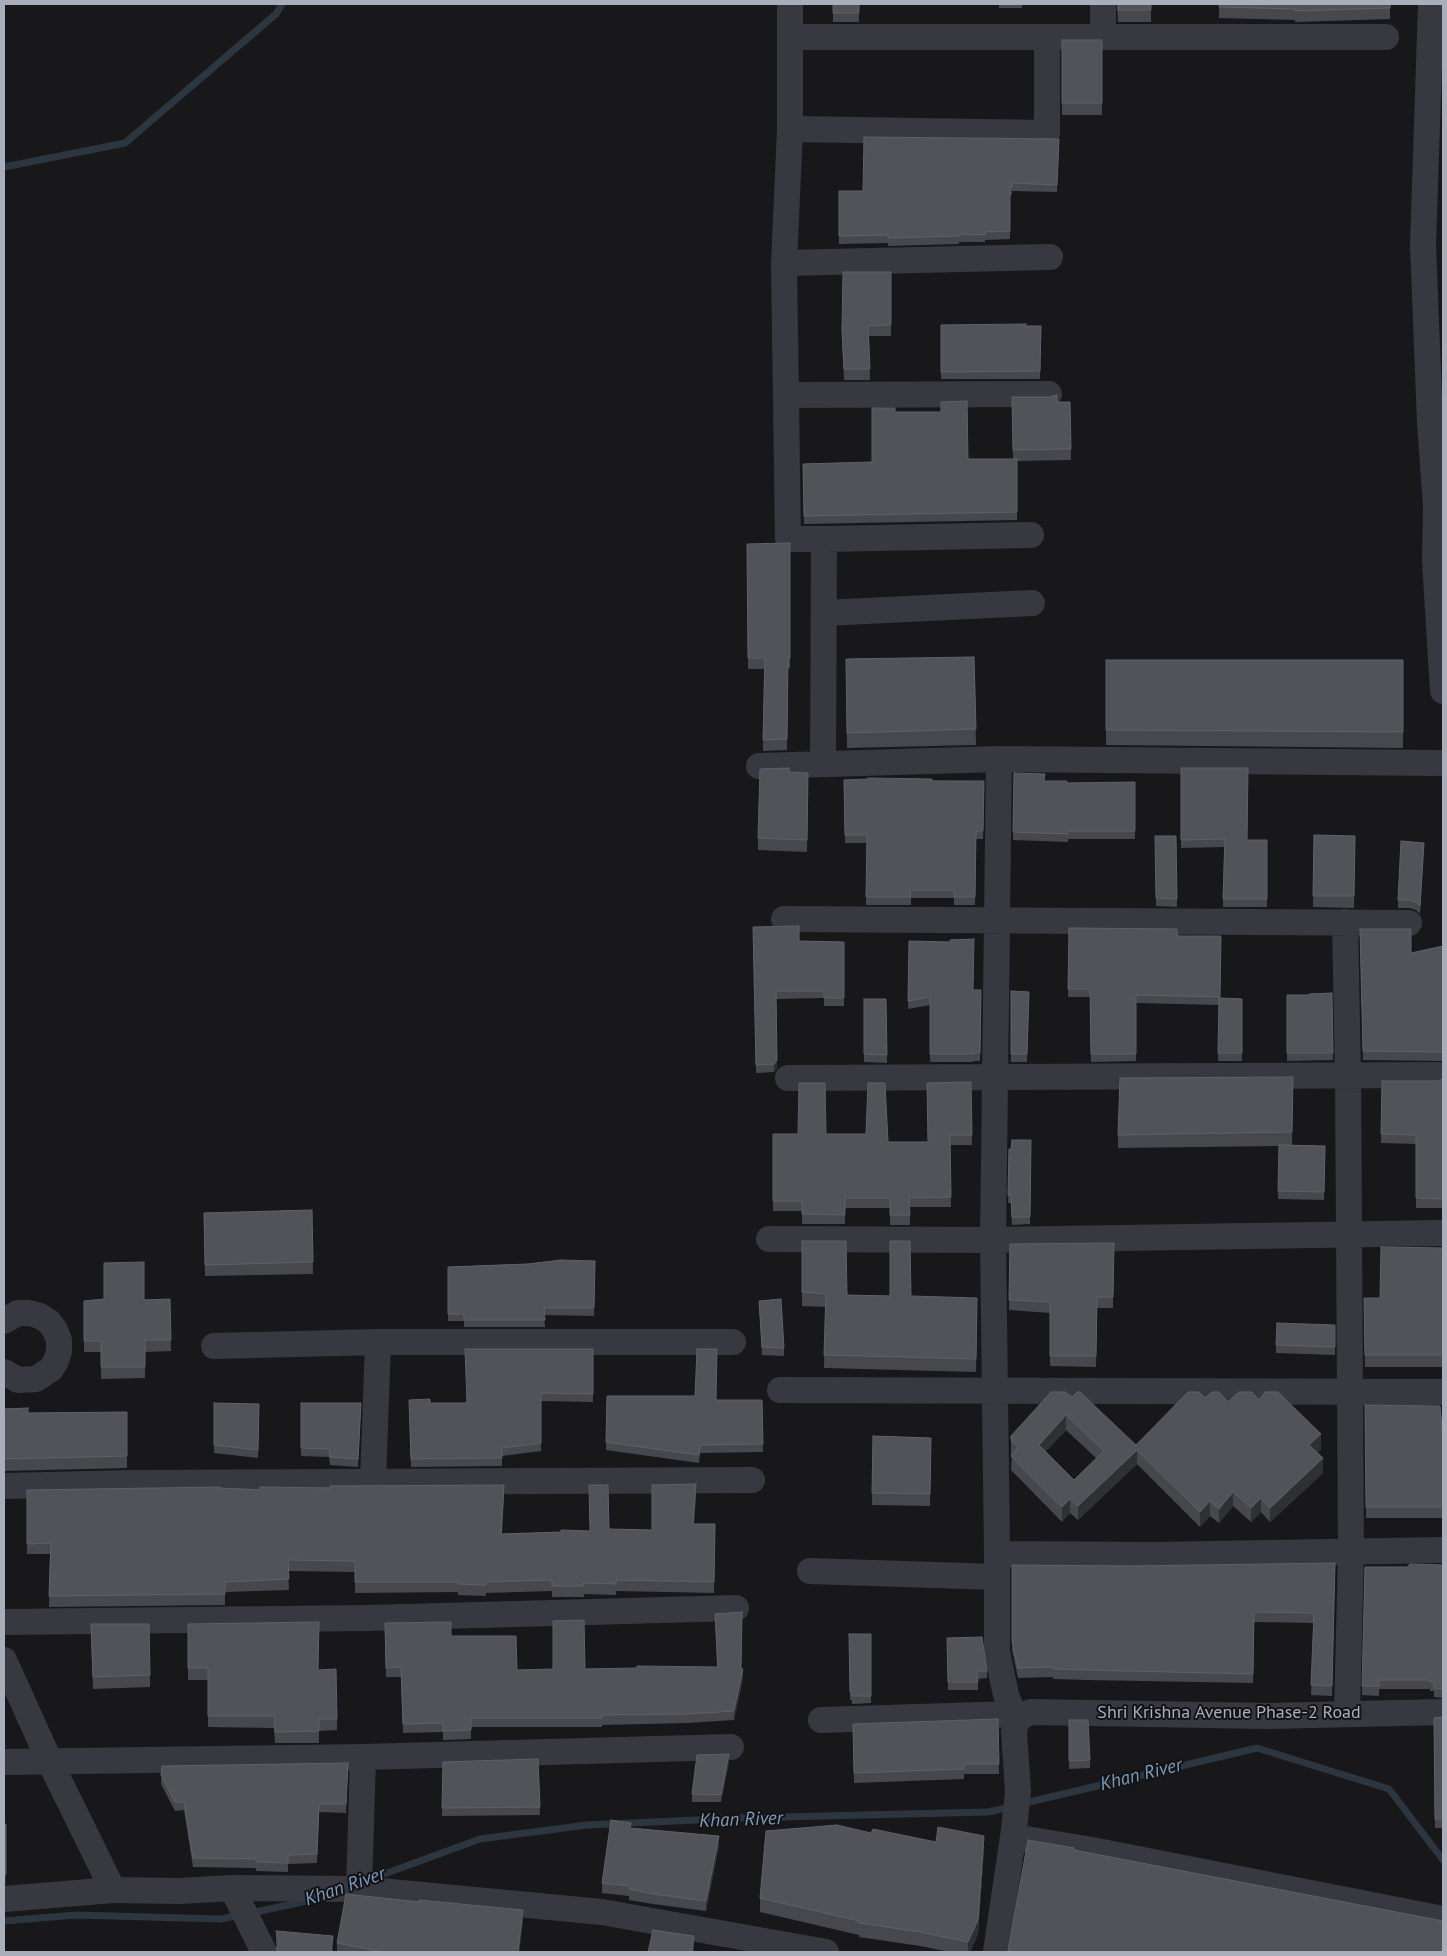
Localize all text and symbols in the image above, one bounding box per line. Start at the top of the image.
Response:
street label: Shri Krishna Avenue Phase-2 Road [1097,1702,1361,1724]
water label: Khan River [1098,1754,1184,1796]
water label: Khan River [699,1807,783,1833]
water label: Khan River [302,1863,388,1911]

